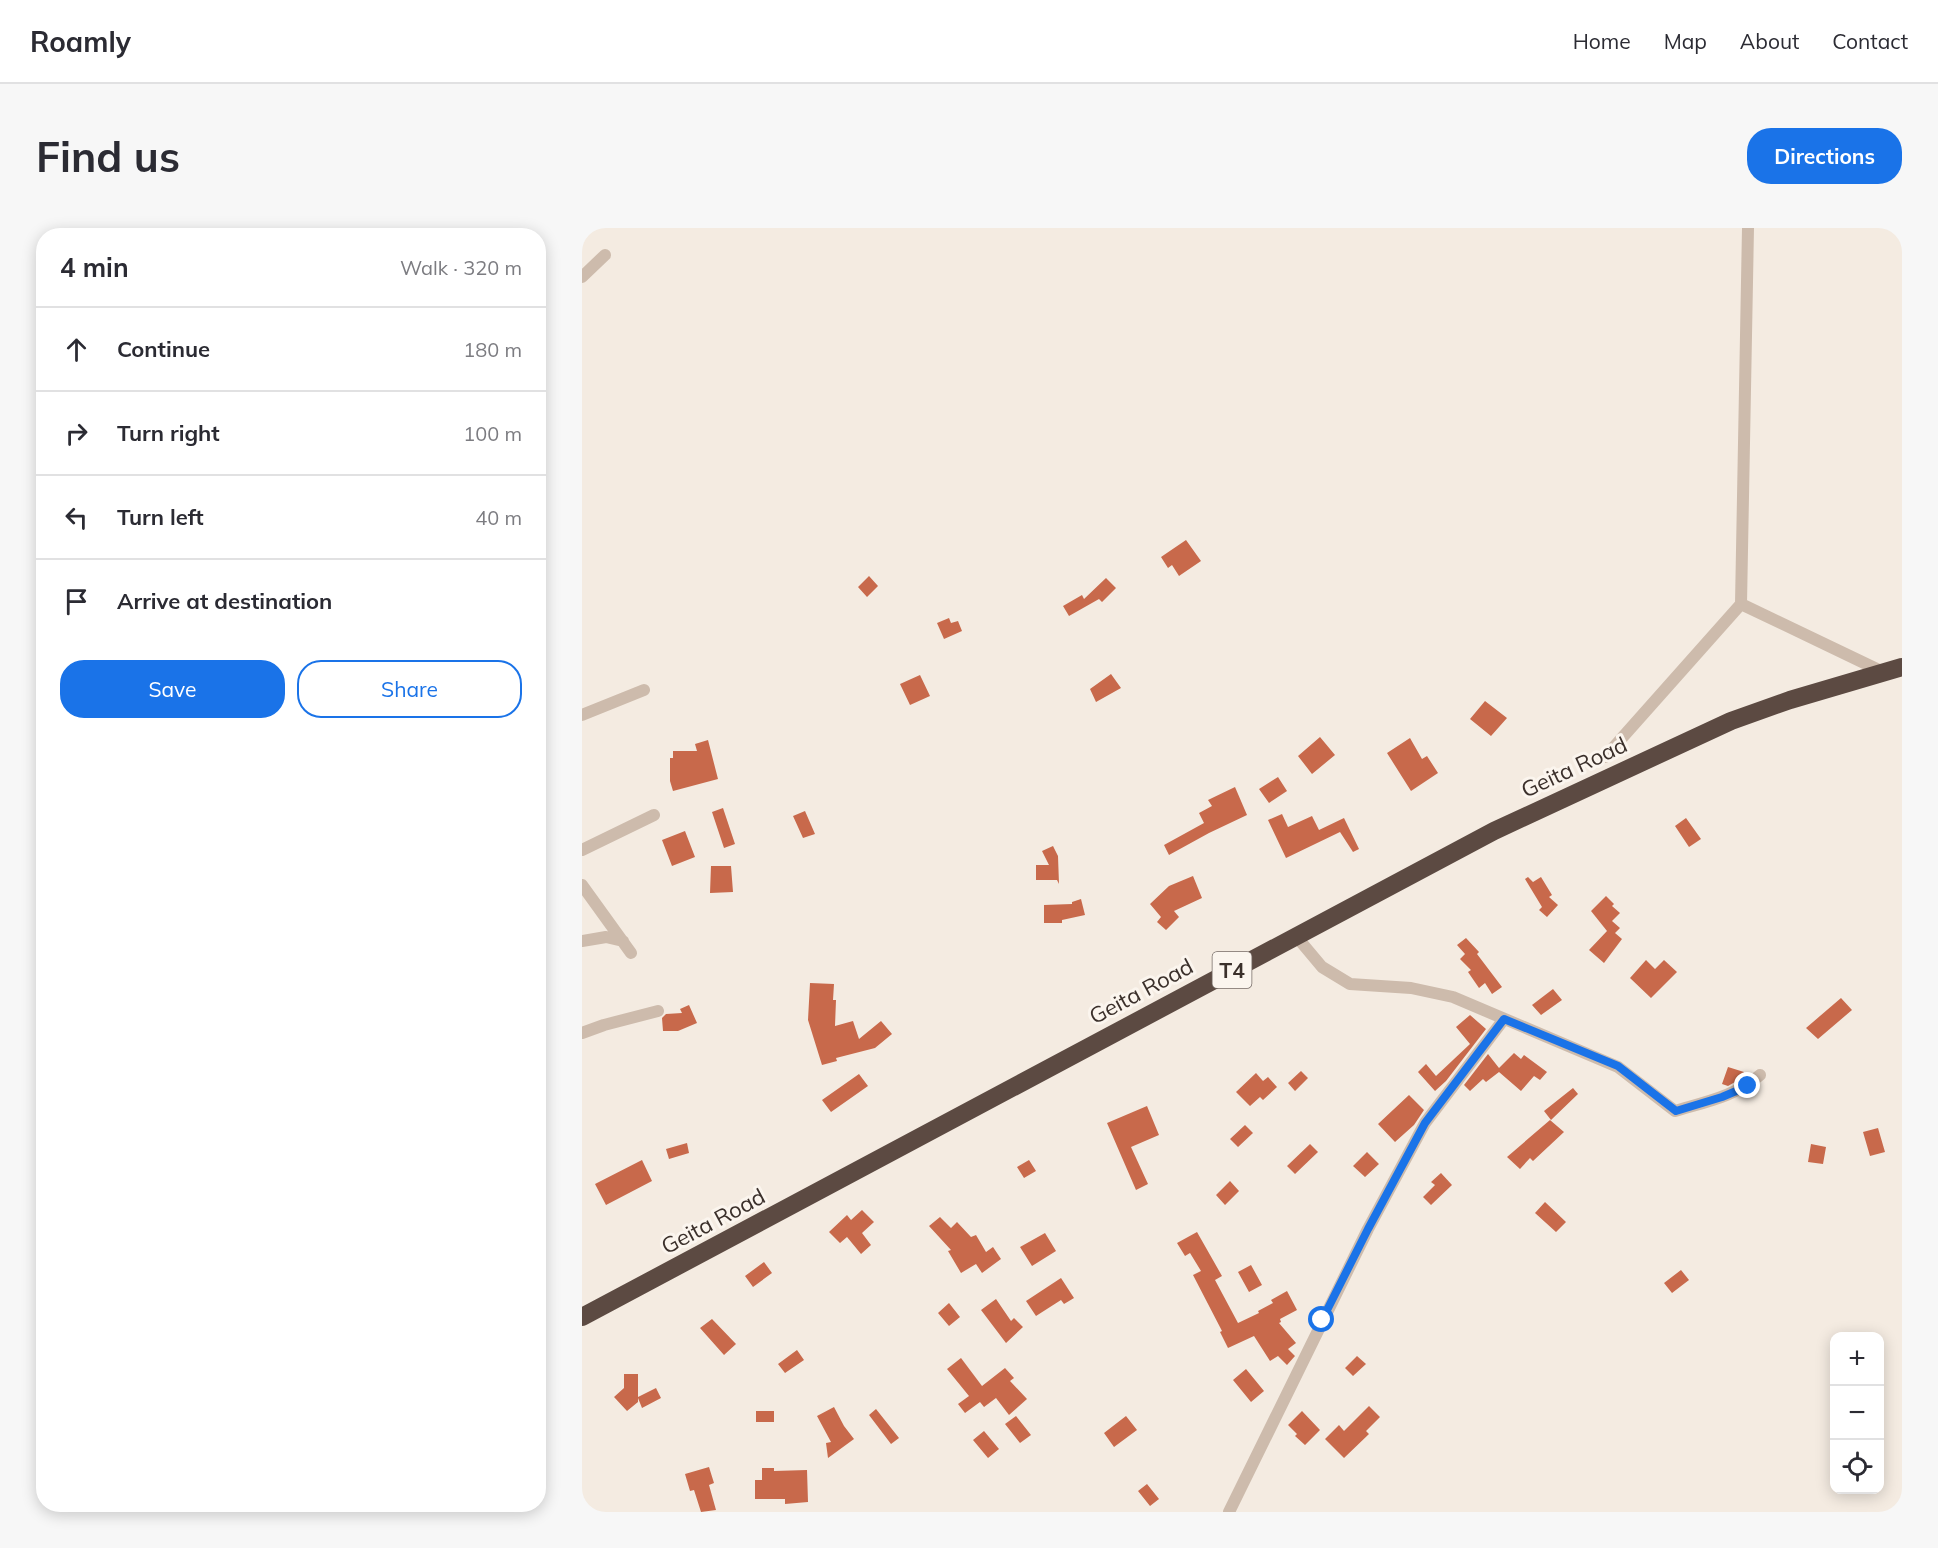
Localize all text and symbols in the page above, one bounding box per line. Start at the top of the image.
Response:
text: Roamly [30,24,131,59]
text: Home [1573,28,1631,54]
text: Map [1664,28,1707,54]
text: About [1740,28,1799,54]
text: Contact [1832,28,1908,54]
button: Directions [1747,128,1902,184]
text: Find us [36,130,180,183]
text: 4 min [60,251,129,284]
text: Walk · 320 m [400,255,522,280]
icon: ahead [60,333,93,366]
text: Continue [117,335,210,363]
text: 180 m [463,337,522,362]
icon: right [60,417,93,450]
text: Turn right [117,419,220,447]
text: 100 m [463,421,522,446]
icon: left [60,501,93,534]
text: Turn left [117,503,204,531]
text: 40 m [475,505,522,530]
icon: arrive [60,585,93,618]
text: Arrive at destination [117,587,332,615]
button: Save [60,660,285,718]
button: Share [297,660,522,718]
street label: Geita Road [1516,730,1632,804]
street label: Geita Road [1084,952,1198,1030]
road number: T4 [1212,952,1252,988]
route end [1734,1072,1760,1098]
street label: Geita Road [656,1182,770,1260]
route start [1308,1306,1334,1332]
map controls [1830,1332,1884,1494]
button: + [1830,1332,1884,1386]
button: − [1830,1386,1884,1440]
button: locate [1830,1440,1884,1494]

